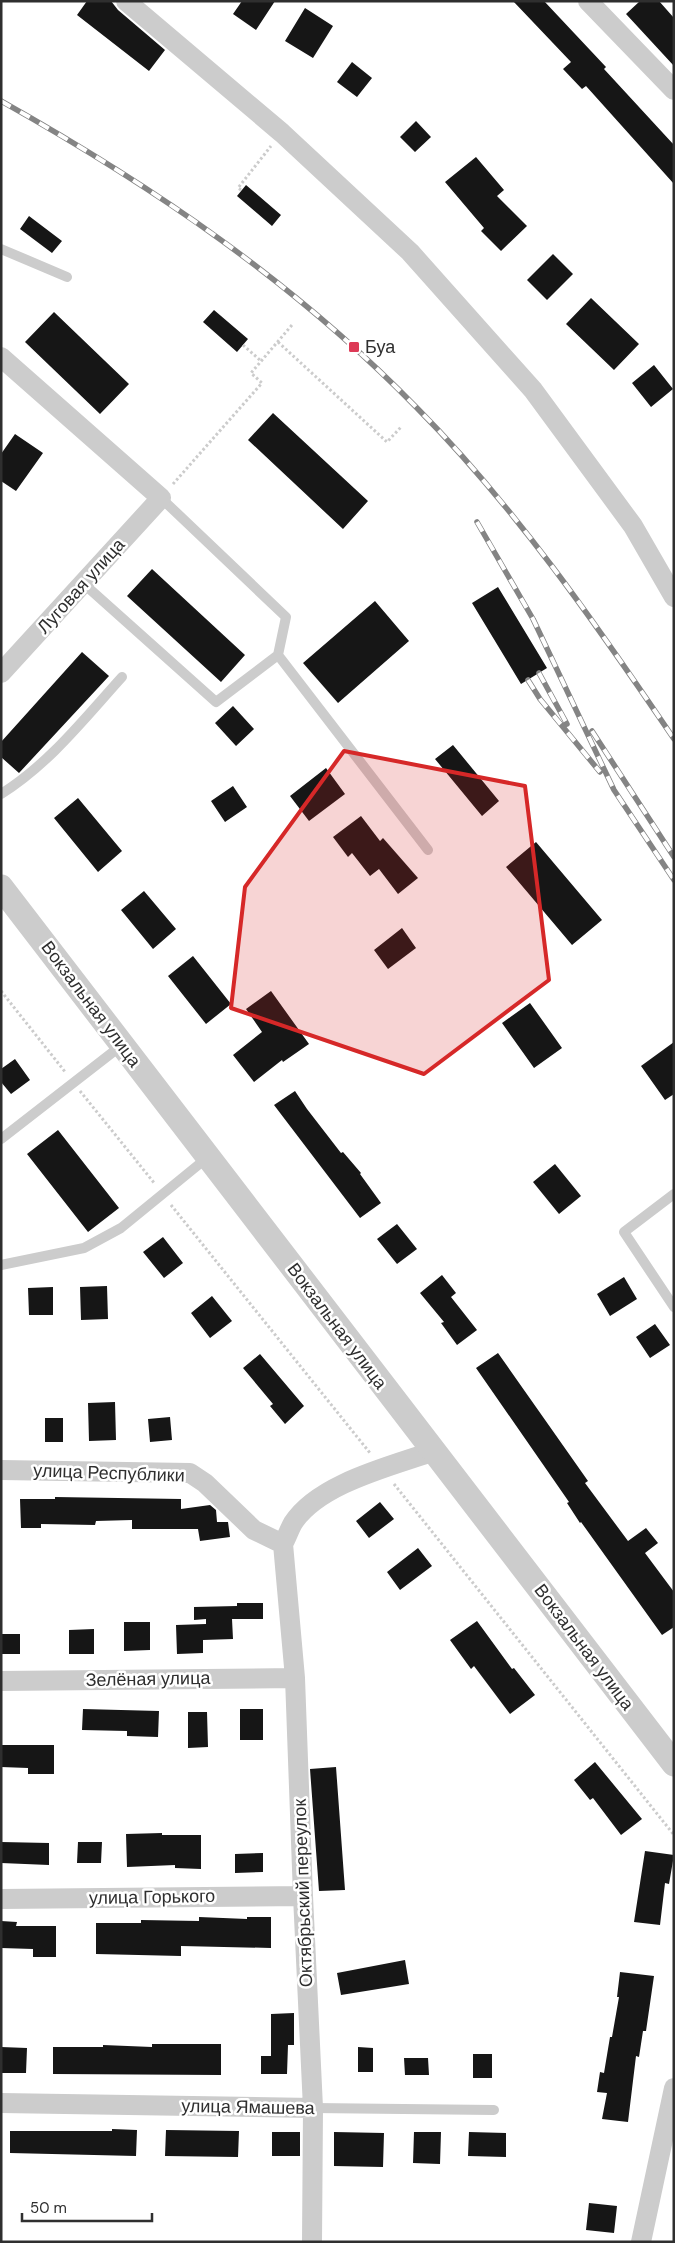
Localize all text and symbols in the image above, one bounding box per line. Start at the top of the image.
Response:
place label: Буа [365,335,396,359]
marker: Буа [347,340,361,354]
street label: Луговая улица [32,532,131,639]
street label: Вокзальная улица [36,936,147,1073]
street label: Вокзальная улица [282,1258,393,1395]
street label: улица Республики [33,1458,185,1488]
street label: Вокзальная улица [529,1579,640,1716]
street label: Зелёная улица [85,1666,212,1692]
street label: Октябрьский переулок [288,1798,318,1988]
street label: улица Горького [89,1884,215,1910]
street label: улица Ямашева [181,2094,316,2120]
scale bar [22,2190,152,2222]
text: 50 m [30,2198,67,2218]

